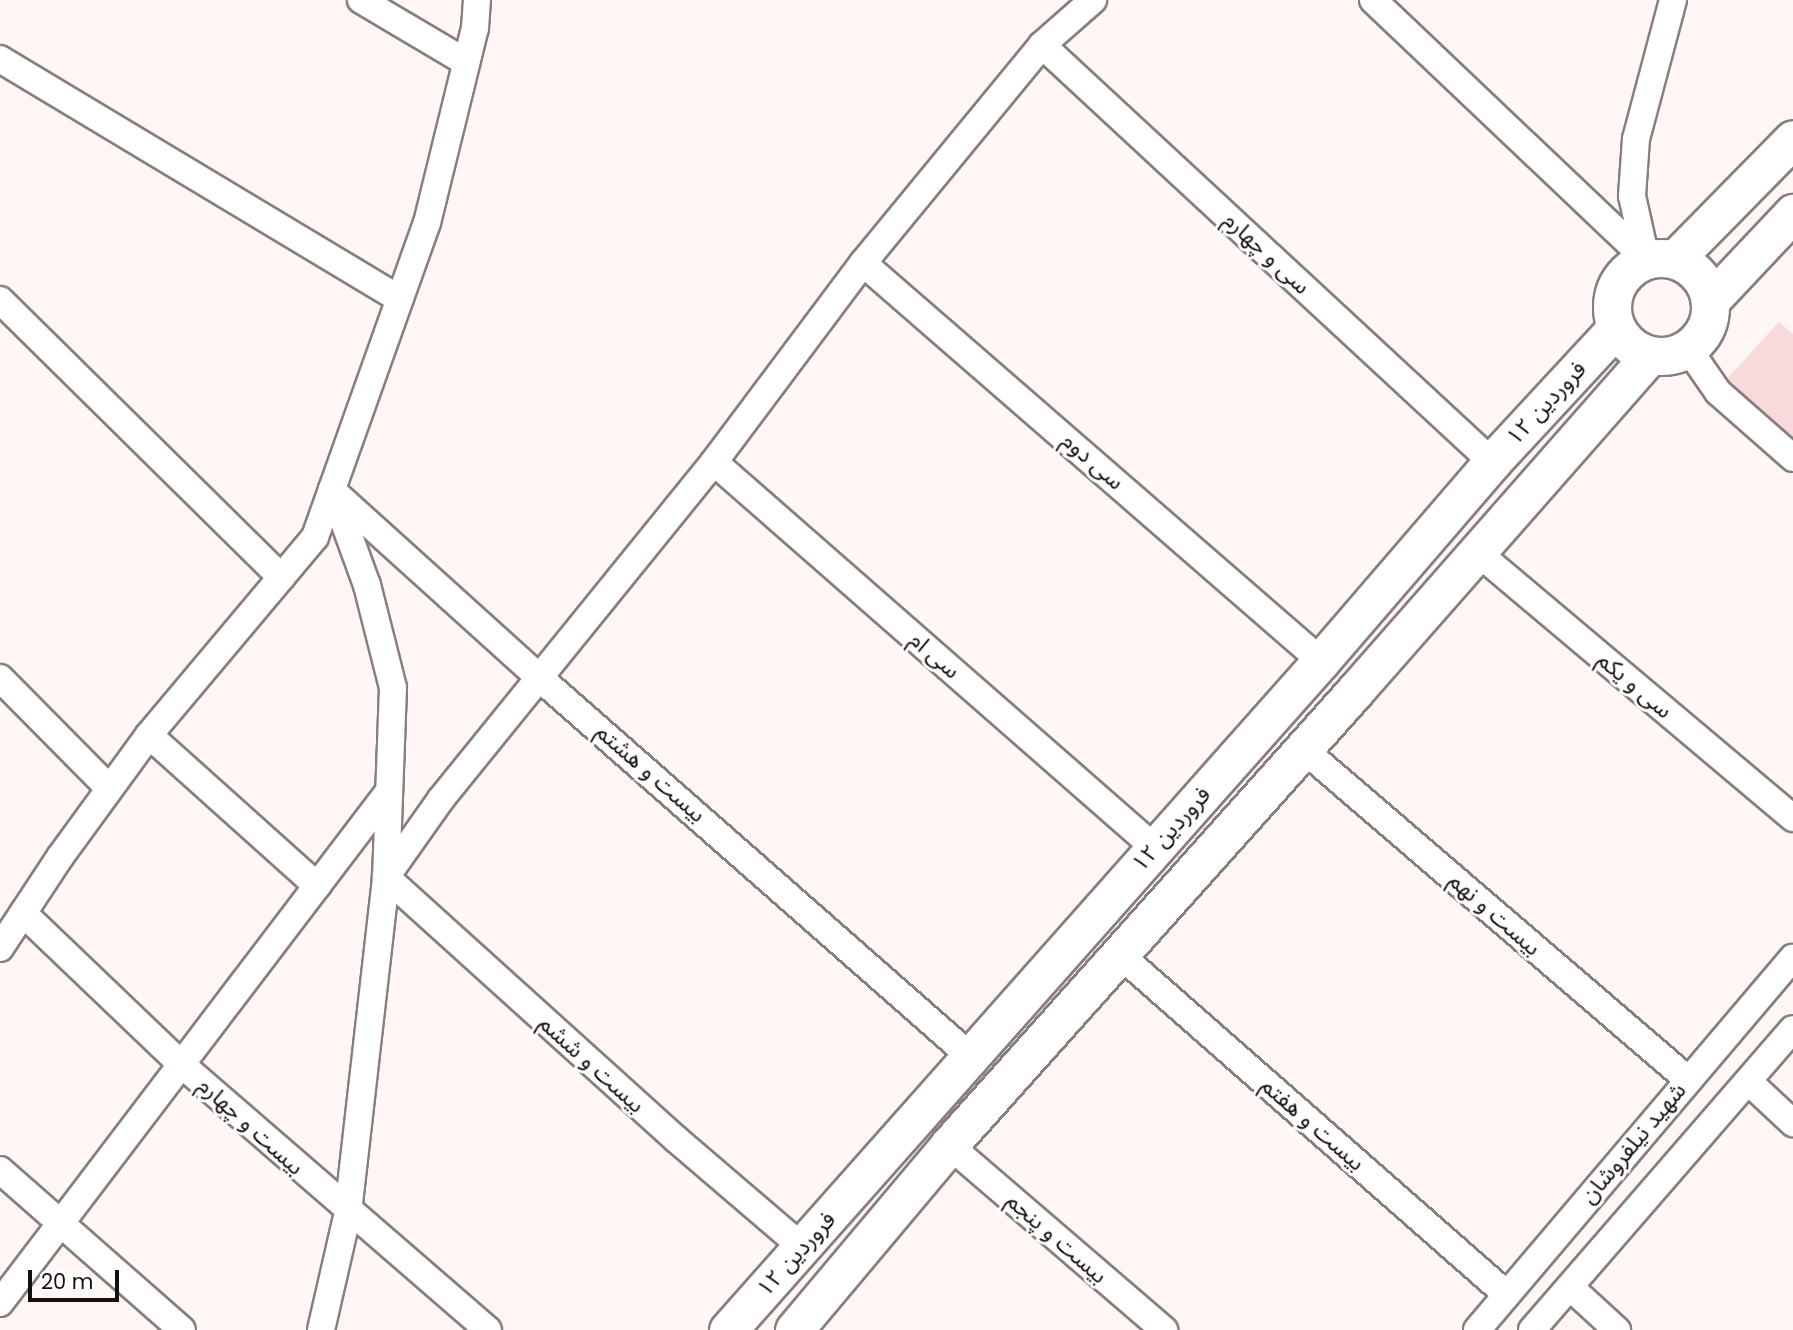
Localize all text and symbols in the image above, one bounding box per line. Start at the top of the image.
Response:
street label: سی و چهارم [1218,206,1316,300]
street label: ۱۲ فروردین [1500,355,1592,451]
street label: سی دوم [1056,426,1130,496]
street label: سی ام [904,626,966,684]
street label: سی و یکم [1592,646,1678,724]
street label: بیست و هشتم [591,718,711,828]
street label: ۱۲ فروردین [1126,781,1216,877]
street label: بیست و نهم [1443,867,1547,961]
street label: بیست و ششم [534,1009,650,1119]
street label: بیست و چهارم [193,1071,309,1181]
street label: بیست و هفتم [1256,1072,1370,1176]
street label: شهید نیلفروشان [1574,1077,1692,1209]
street label: بیست و پنجم [1001,1187,1113,1289]
street label: ۱۲ فروردین [751,1206,841,1302]
scale bar [32,1256,122,1300]
text: 20 m [41,1267,94,1296]

